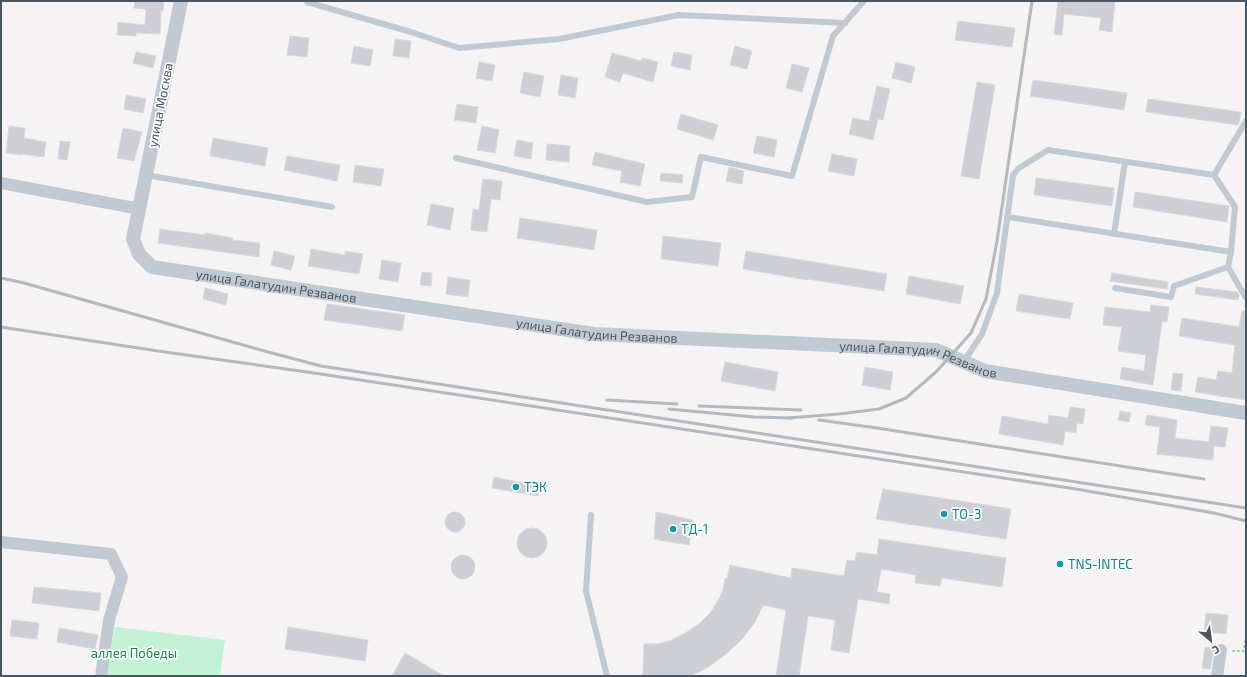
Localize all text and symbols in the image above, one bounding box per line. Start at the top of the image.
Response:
street label: улица Москва [144,61,176,149]
street label: улица Галатудин Резванов [195,266,358,306]
street label: улица Галатудин Резванов [515,314,678,346]
street label: улица Галатудин Резванов [839,337,998,381]
place label: ТЭК [524,479,547,495]
marker: ТЭК [511,482,521,492]
place label: ТО-3 [952,506,981,522]
marker: ТО-3 [939,509,949,519]
place label: ТД-1 [681,521,708,537]
marker: ТД-1 [668,524,678,534]
place label: TNS-INTEC [1068,556,1133,572]
marker: TNS-INTEC [1055,559,1065,569]
north arrow [1191,621,1231,661]
text: С [1210,643,1222,658]
park label: аллея Победы [91,645,177,661]

